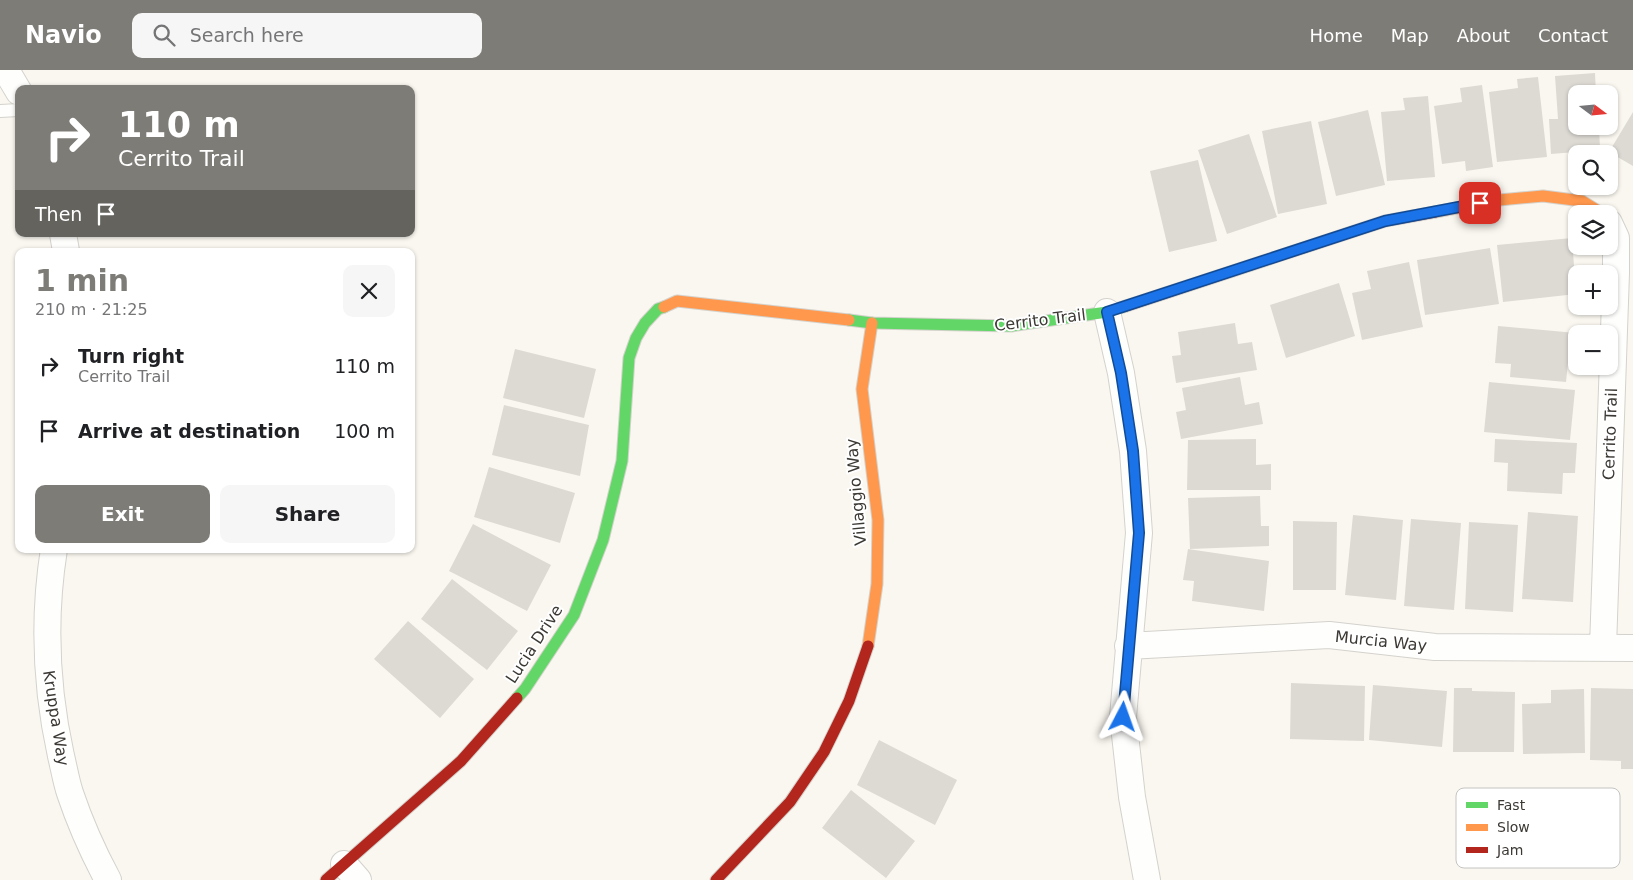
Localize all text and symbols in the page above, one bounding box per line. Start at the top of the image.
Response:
search box [132,13,482,58]
text: Navio [25,21,102,49]
icon: search [150,21,178,49]
text: Search here [190,24,304,46]
text: Home [1310,25,1363,46]
text: Map [1391,25,1429,46]
text: About [1457,25,1510,46]
text: Contact [1538,25,1608,46]
north arrow [1568,85,1618,135]
map controls [1568,85,1618,375]
icon: right [35,105,100,170]
text: 110 m [118,105,240,145]
button: search [1568,145,1618,195]
text: Cerrito Trail [118,146,245,171]
pin [1459,182,1501,224]
icon: arrive [1466,189,1494,217]
icon: arrive [92,200,120,228]
text: Then [35,203,82,225]
button: layers [1568,205,1618,255]
text: 1 min [35,263,129,298]
button: close [343,265,395,317]
button: + [1568,265,1618,315]
text: 210 m · 21:25 [35,300,148,319]
street label: Cerrito Trail [993,305,1087,335]
button: − [1568,325,1618,375]
text: Turn right [78,345,184,367]
icon: right [35,352,63,380]
text: 110 m [334,355,395,377]
text: Cerrito Trail [78,367,170,386]
street label: Cerrito Trail [1599,388,1621,480]
icon: arrive [35,417,63,445]
text: Arrive at destination [78,420,300,442]
text: 100 m [334,420,395,442]
street label: Villaggio Way [842,438,870,546]
button: Exit [35,485,210,543]
button: Share [220,485,395,543]
street label: Lucia Drive [502,601,566,687]
street label: Murcia Way [1334,627,1428,655]
street label: Kruppa Way [39,669,73,767]
position arrow [1096,690,1148,742]
legend [1456,788,1620,868]
text: Fast [1497,797,1526,813]
text: Slow [1497,819,1530,835]
text: Jam [1496,842,1523,858]

